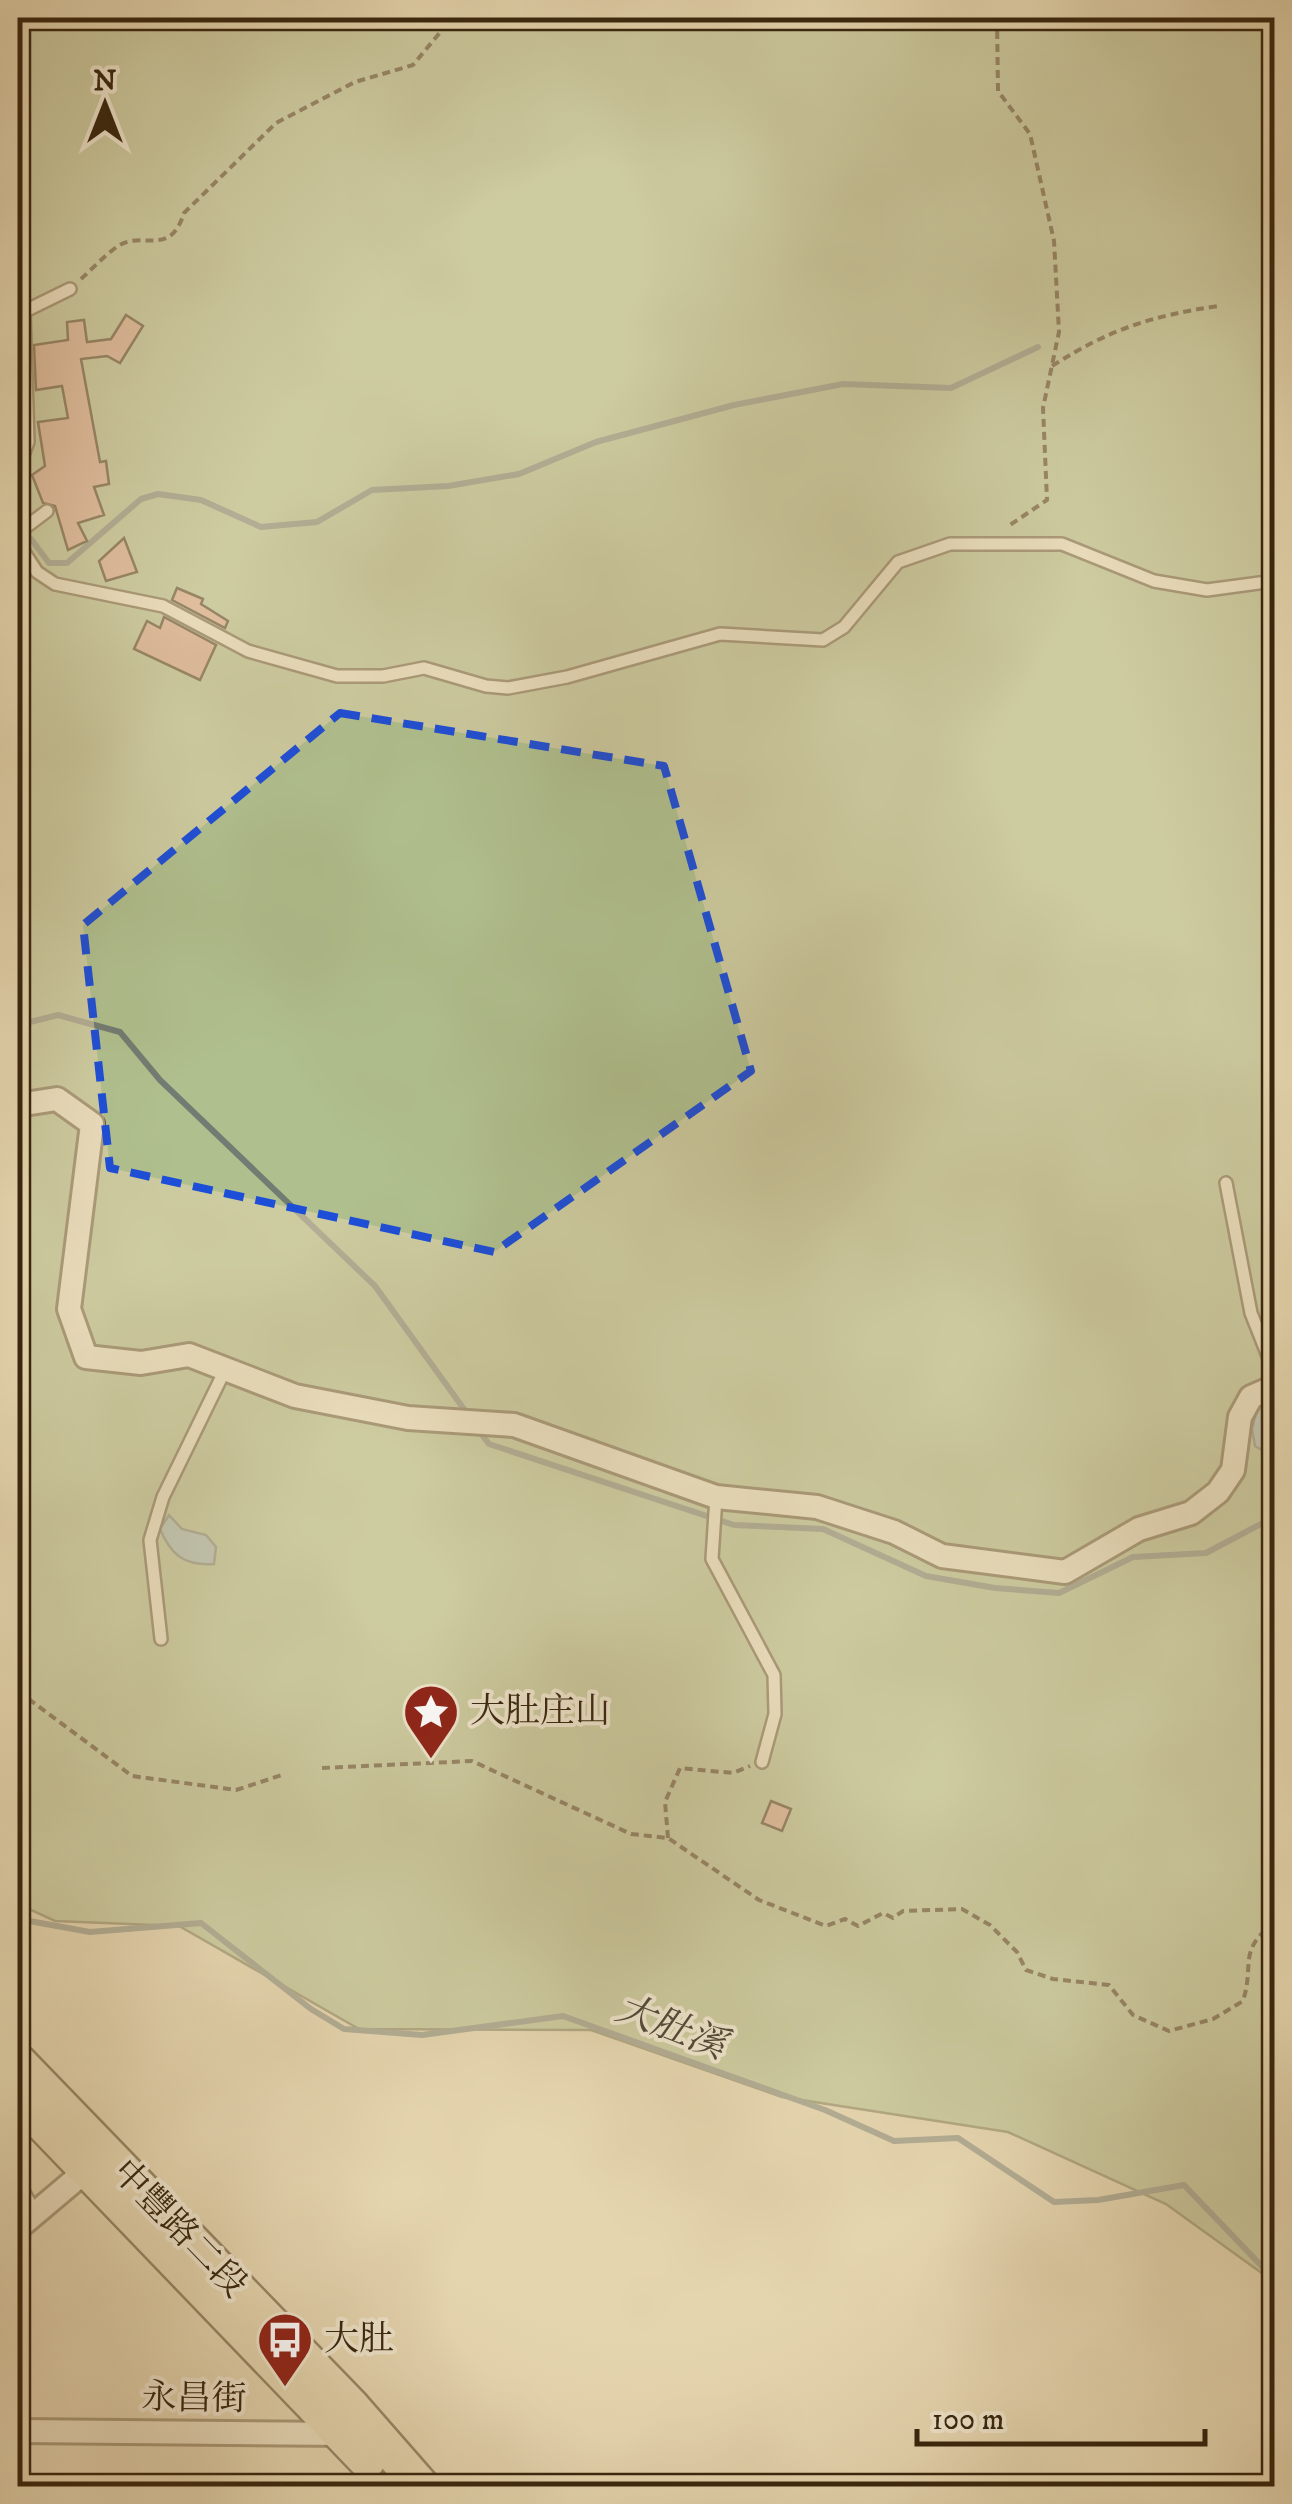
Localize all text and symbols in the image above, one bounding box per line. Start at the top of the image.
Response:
north arrow [55,55,155,155]
text: N [94,64,117,99]
place icon: 大肚庄山 [401,1682,461,1761]
place label: 大肚庄山 [470,1690,610,1734]
water label: 大肚溪 [609,1985,737,2072]
street label: 中豐路二段 [102,2151,256,2307]
bus stop icon: 大肚 [255,2310,315,2389]
place label: 大肚 [324,2318,394,2362]
street label: 永昌街 [141,2376,247,2422]
scale bar [917,2384,1204,2446]
text: 100 m [932,2402,1004,2439]

